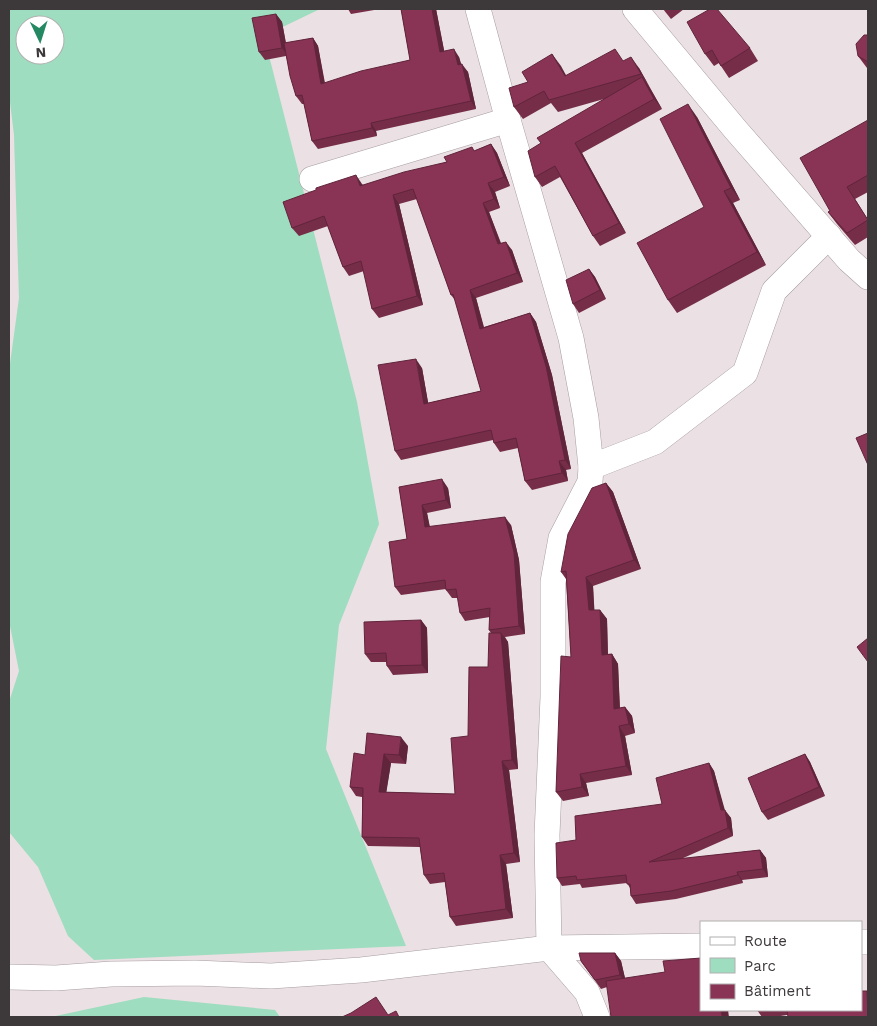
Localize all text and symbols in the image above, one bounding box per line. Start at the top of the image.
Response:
north arrow [15,15,65,65]
text: N [35,45,47,61]
legend [700,921,862,1011]
text: Route [744,932,787,950]
text: Parc [744,957,776,975]
text: Bâtiment [744,982,811,1000]

